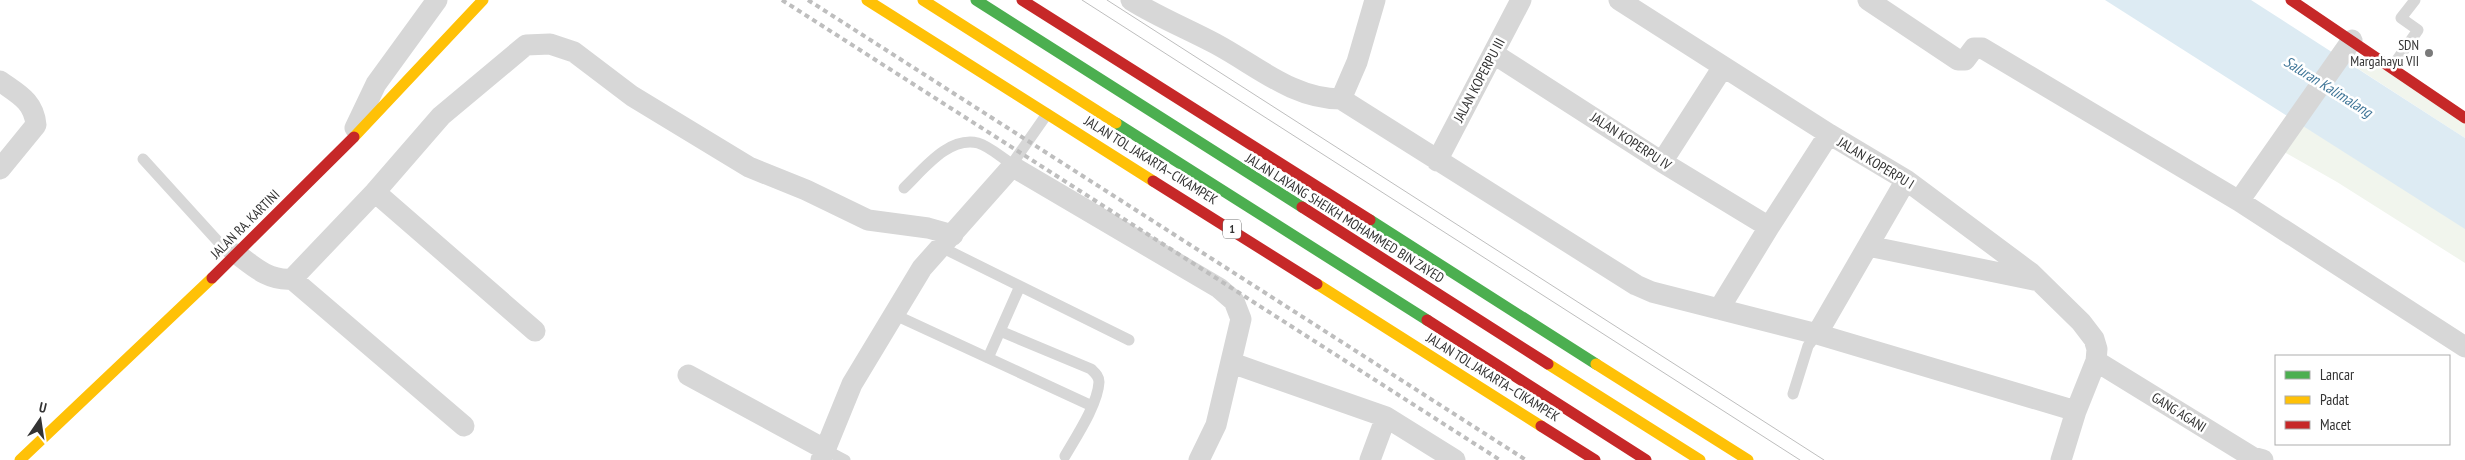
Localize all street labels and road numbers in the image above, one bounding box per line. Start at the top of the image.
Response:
street label: JALAN KOPERPU III [1449,35,1509,126]
street label: JALAN KOPERPU IV [1586,108,1675,174]
street label: JALAN TOL JAKARTA–CIKAMPEK [1080,111,1221,208]
street label: JALAN KOPERPU I [1834,133,1918,193]
street label: JALAN LAYANG SHEIKH MOHAMMED BIN ZAYED [1241,149,1448,287]
street label: JALAN RA. KARTINI [206,186,283,263]
road number: 1 [1223,220,1241,238]
street label: JALAN TOL JAKARTA–CIKAMPEK [1422,328,1563,425]
street label: GANG AGANI [2148,388,2210,436]

